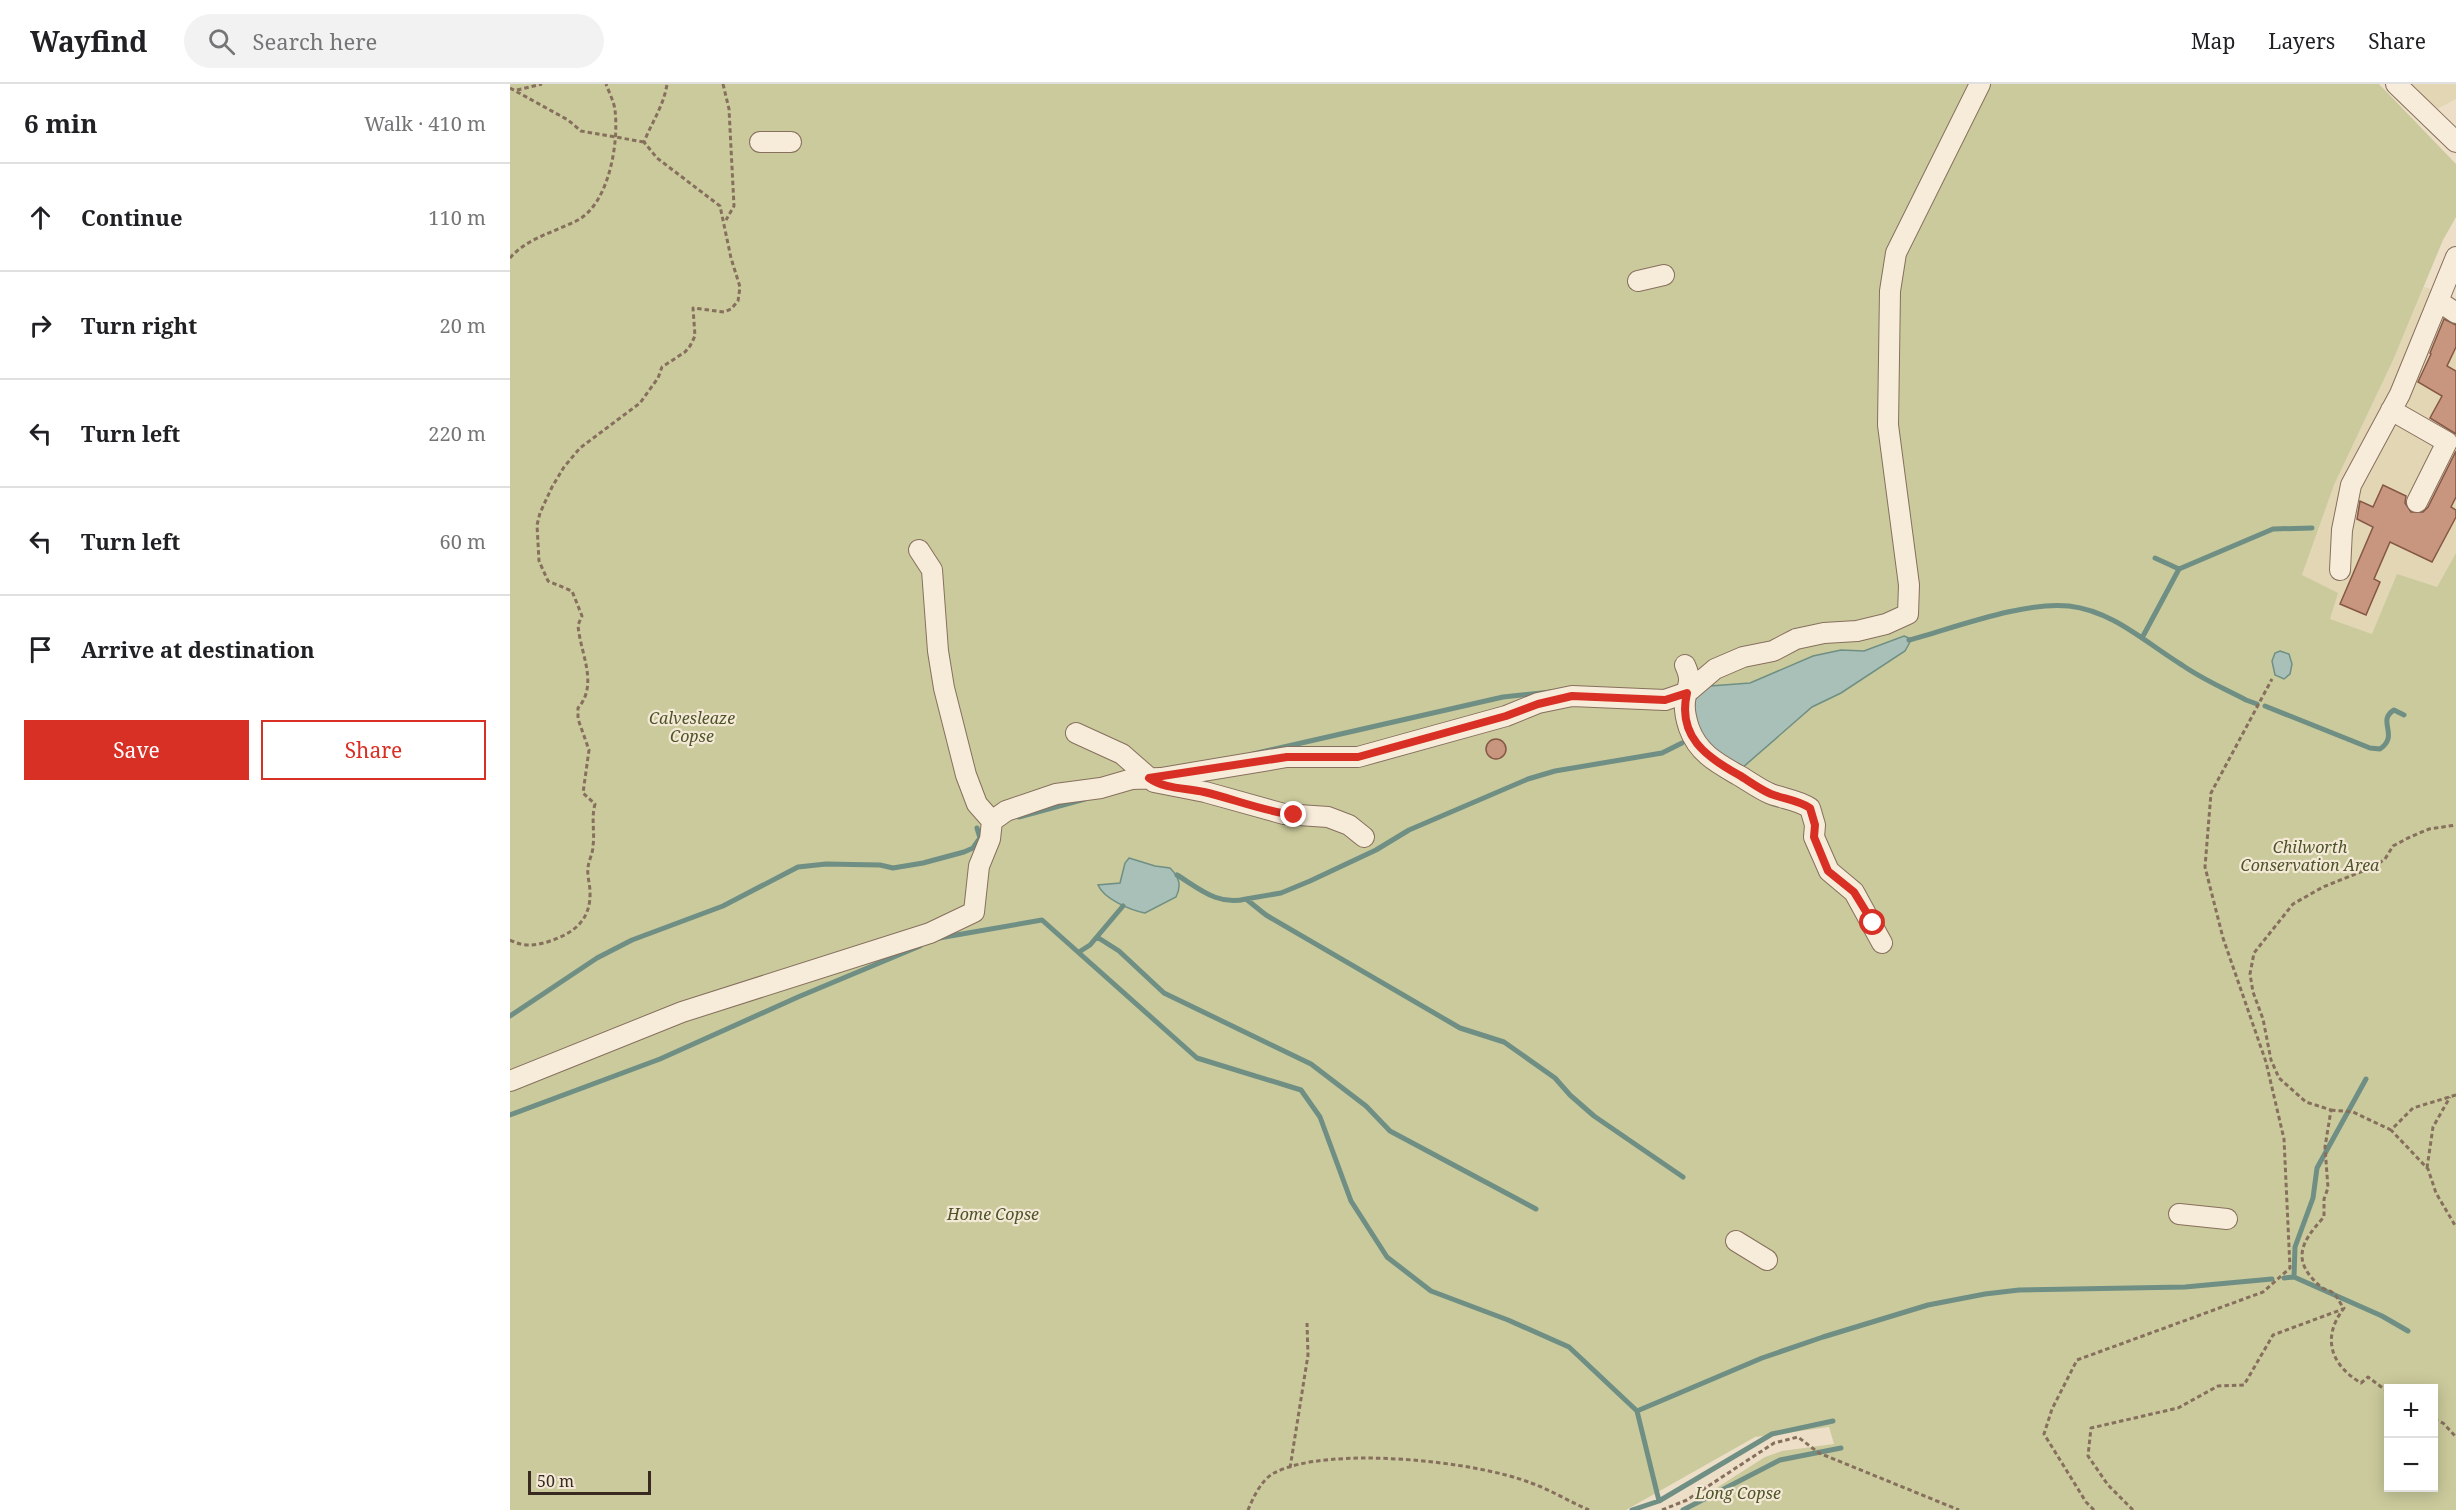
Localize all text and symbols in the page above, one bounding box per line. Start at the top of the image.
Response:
search box [184,14,604,68]
text: Wayfind [30,22,148,60]
icon: search [205,25,238,58]
text: Search here [253,26,377,56]
text: Map [2191,27,2235,55]
text: Layers [2268,27,2335,55]
text: Share [2368,27,2426,55]
text: 6 min [24,105,98,141]
text: Walk · 410 m [364,110,486,137]
icon: ahead [24,201,57,234]
text: Continue [81,202,183,232]
text: 110 m [428,204,486,231]
icon: right [24,309,57,342]
text: Turn right [81,310,197,340]
text: 20 m [440,312,486,339]
icon: left [24,417,57,450]
text: Turn left [81,418,180,448]
text: 220 m [428,420,486,447]
icon: left [24,525,57,558]
text: Turn left [81,526,180,556]
text: 60 m [440,528,486,555]
icon: arrive [24,633,57,666]
text: Arrive at destination [81,634,315,664]
park label: Calvesleaze Copse [649,707,735,747]
button: Save [24,720,249,780]
button: Share [261,720,486,780]
route end [1280,801,1306,827]
park label: Chilworth Conservation Area [2241,836,2380,876]
route start [1859,909,1885,935]
park label: Home Copse [946,1203,1039,1225]
map controls [2384,1384,2438,1492]
button: + [2384,1384,2438,1438]
button: − [2384,1438,2438,1492]
scale bar [528,1468,651,1496]
text: 50 m [537,1470,574,1492]
park label: Long Copse [1694,1482,1781,1504]

